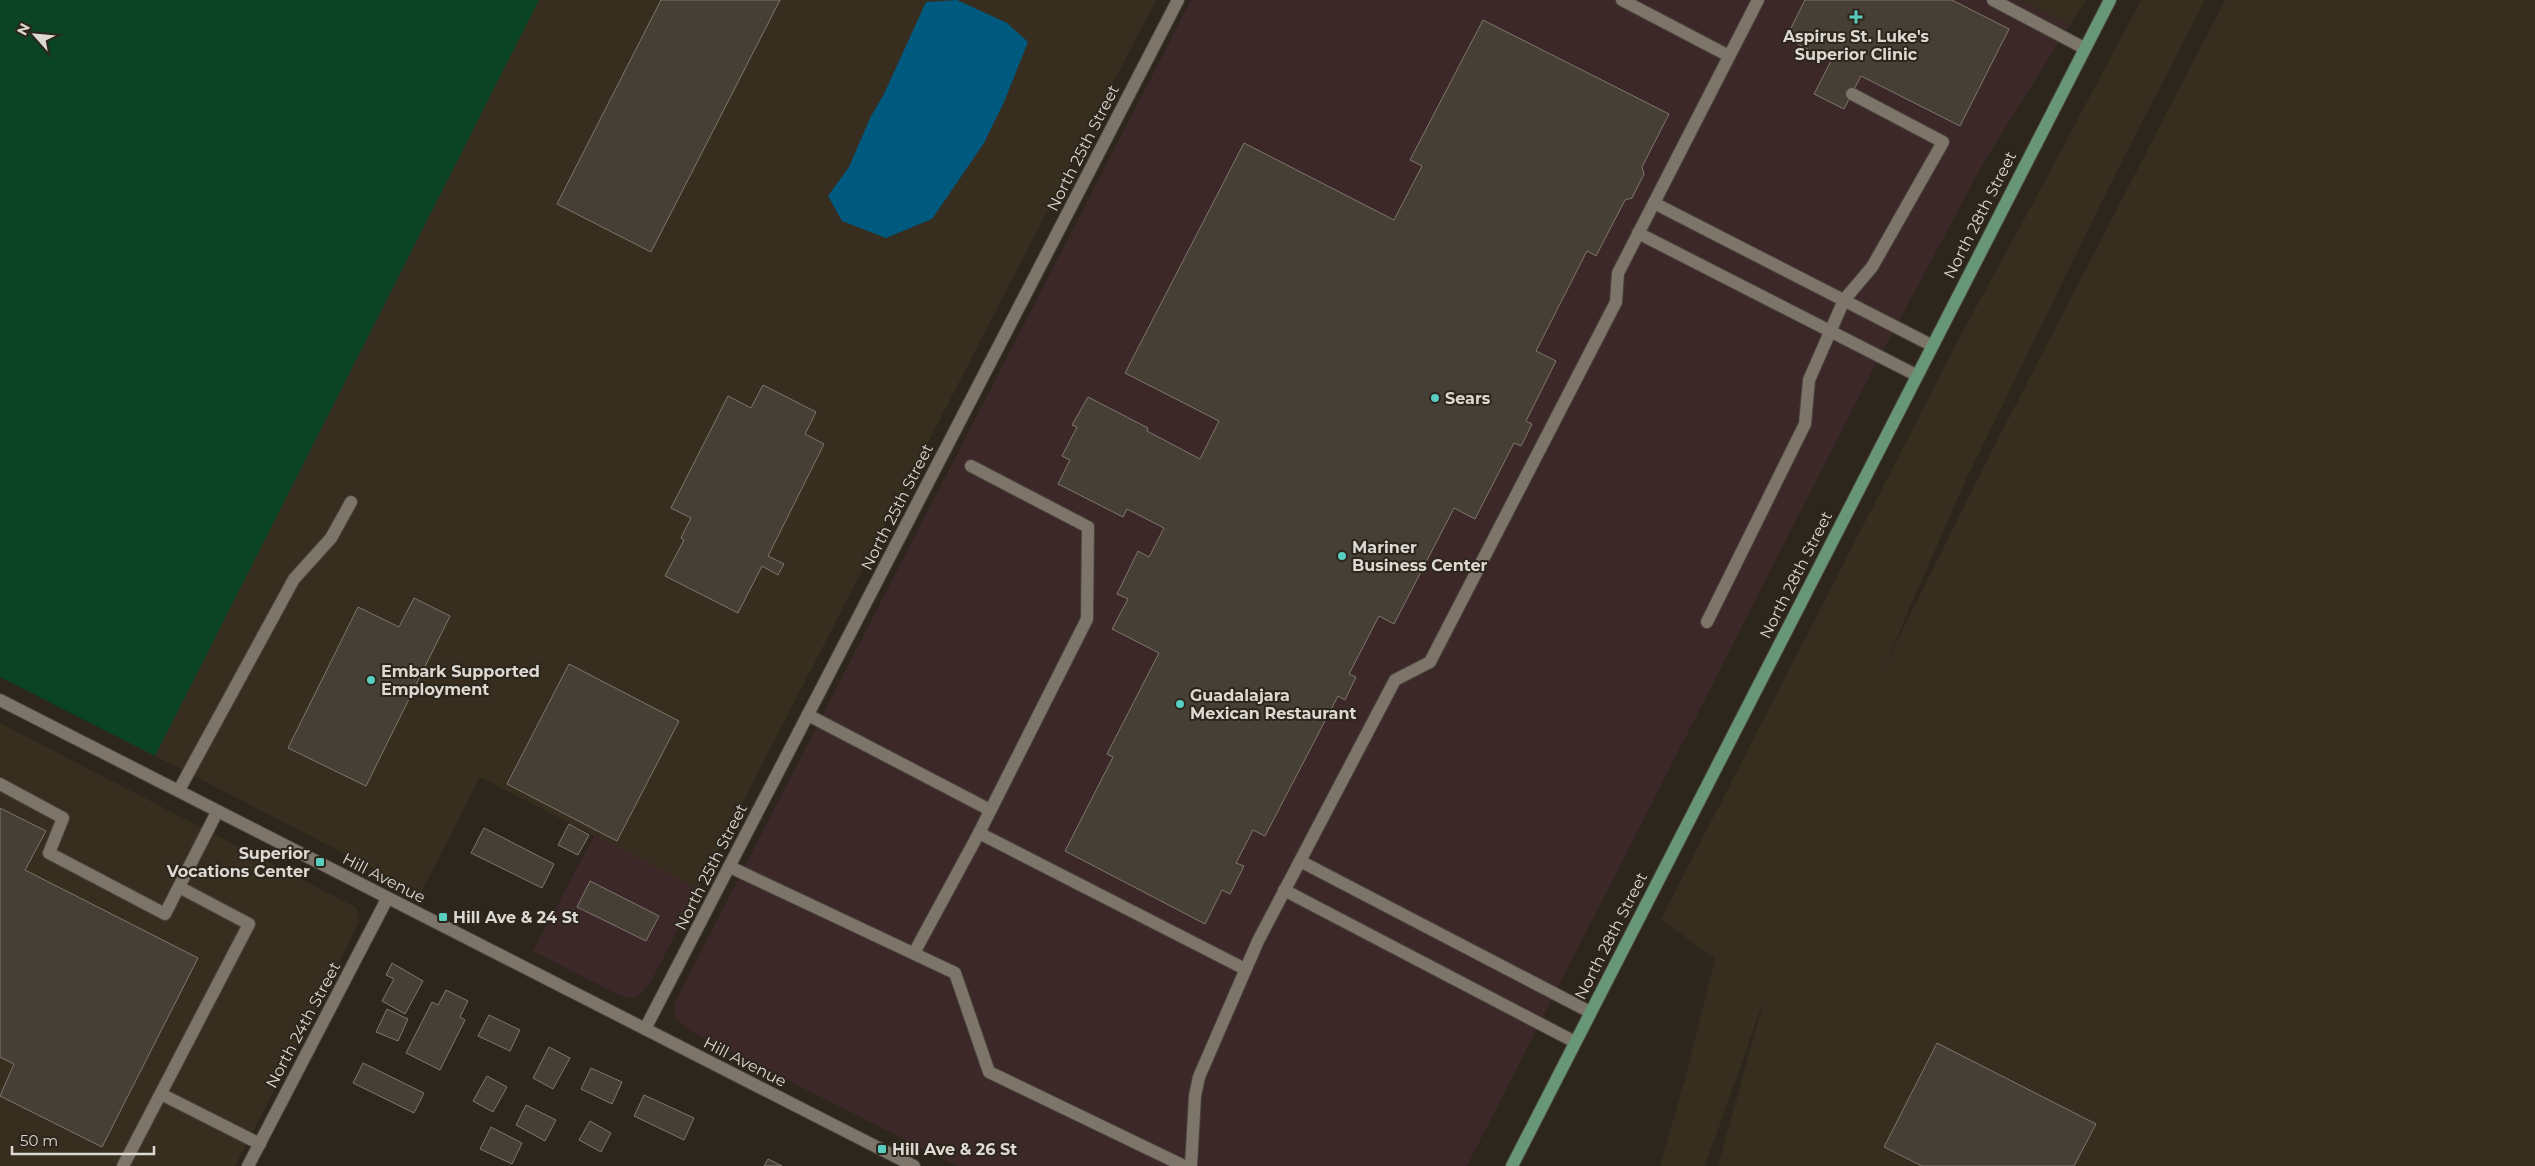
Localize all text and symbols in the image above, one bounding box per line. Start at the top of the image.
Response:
north arrow [10,10,60,60]
marker: Aspirus St. Luke's Superior Clinic [1849,10,1863,24]
text: N [13,20,34,38]
place label: Aspirus St. Luke's Superior Clinic [1782,27,1930,64]
street label: North 25th Street [1043,81,1123,214]
street label: North 28th Street [1940,148,2021,282]
place label: Sears [1445,389,1491,408]
marker: Sears [1429,392,1441,404]
street label: North 25th Street [857,440,937,573]
street label: North 28th Street [1756,508,1837,642]
place label: Mariner Business Center [1352,538,1488,575]
marker: Mariner Business Center [1336,550,1348,562]
place label: Embark Supported Employment [381,662,540,699]
marker: Embark Supported Employment [365,674,377,686]
place label: Guadalajara Mexican Restaurant [1190,686,1356,723]
marker: Guadalajara Mexican Restaurant [1174,698,1186,710]
street label: North 25th Street [671,800,751,933]
place label: Superior Vocations Center [166,844,310,881]
street label: Hill Avenue [339,849,429,907]
marker: Superior Vocations Center [314,856,326,868]
street label: North 28th Street [1571,869,1652,1003]
place label: Hill Ave & 24 St [453,908,579,927]
marker: Hill Ave & 24 St [437,911,449,923]
street label: North 24th Street [262,958,345,1091]
street label: Hill Avenue [700,1033,790,1091]
scale bar [12,1124,155,1156]
text: 50 m [20,1131,58,1150]
place label: Hill Ave & 26 St [892,1140,1017,1159]
marker: Hill Ave & 26 St [876,1143,888,1155]

